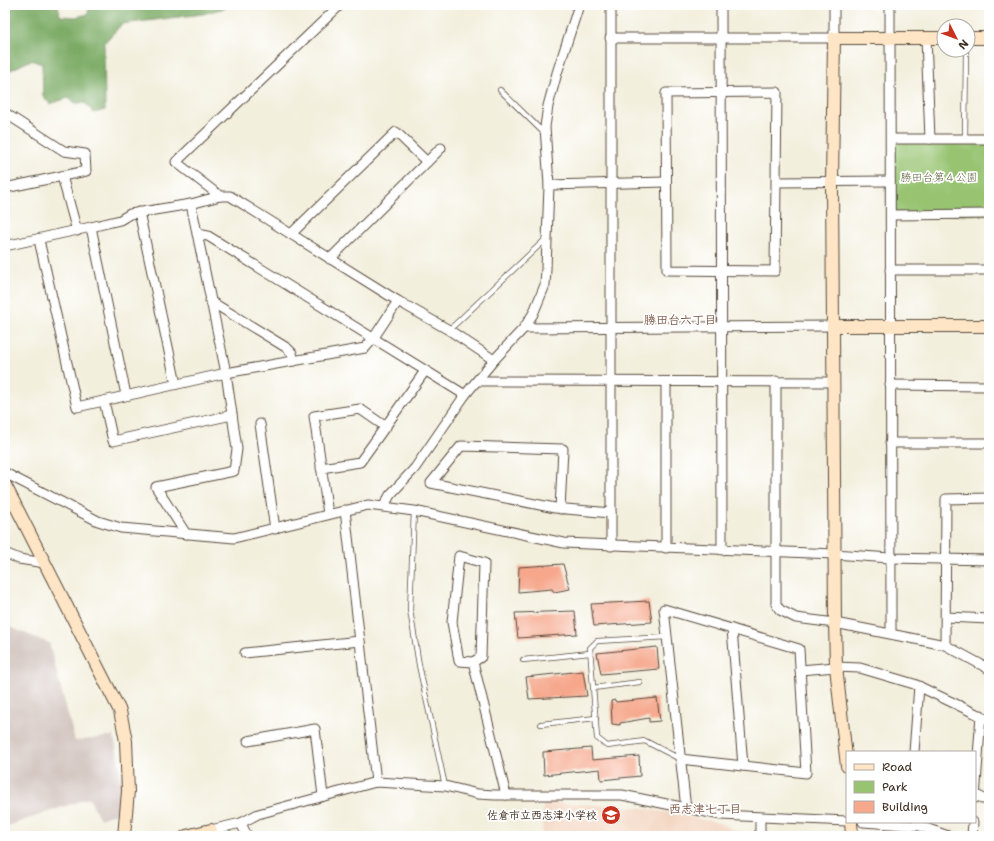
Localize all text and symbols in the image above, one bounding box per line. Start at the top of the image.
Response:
north arrow [936,18,976,58]
text: N [954,36,972,53]
park label: 勝田台第４公園 [901,170,978,185]
district label: 勝田台六丁目 [644,312,716,328]
legend [846,751,976,823]
text: Road [882,759,913,775]
text: Park [882,779,908,795]
text: Building [882,799,928,815]
district label: 西志津七丁目 [669,801,741,817]
school or university icon: 佐倉市立西志津小学校 [600,804,622,826]
place label: 佐倉市立西志津小学校 [487,808,597,823]

